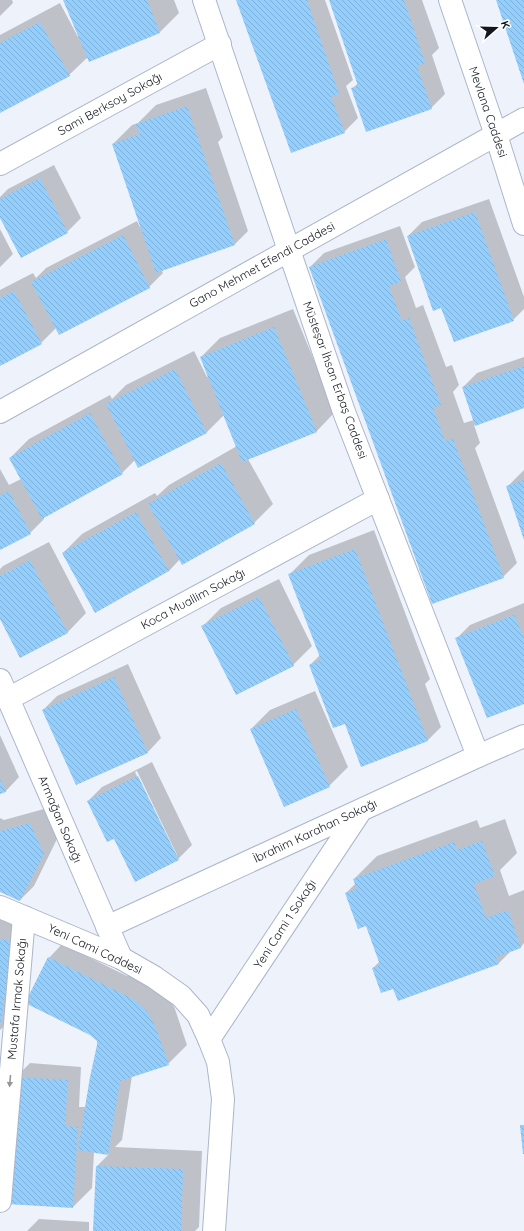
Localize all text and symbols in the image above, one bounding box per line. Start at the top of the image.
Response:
north arrow [476,8,516,48]
text: K [498,19,513,30]
street label: Mevlana Caddesi [466,64,511,159]
street label: Sami Berksoy Sokağı [55,69,165,138]
street label: Gano Mehmet Efendi Caddesi [186,218,337,311]
street label: Müsteşar İhsan Erbaş Caddesi [300,299,371,461]
street label: Koca Muallim Sokağı [138,565,247,632]
street label: Armağan Sokağı [35,773,86,865]
street label: İbrahim Karahan Sokağı [251,795,379,866]
street label: Yeni Cami 1 Sokağı [250,876,319,971]
street label: Yeni Cami Caddesi [46,920,145,977]
street label: Mustafa Irmak Sokağı [4,938,29,1060]
one-way arrow [7,1075,13,1087]

